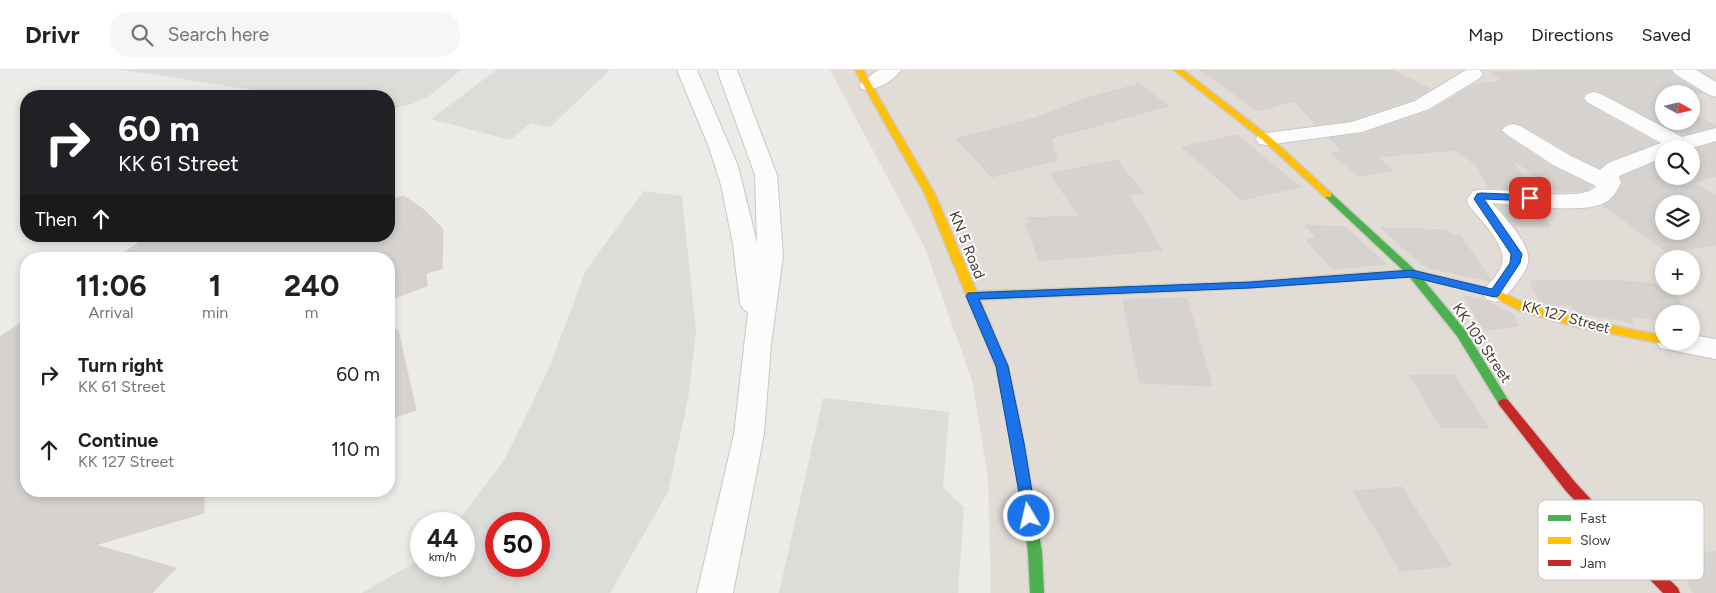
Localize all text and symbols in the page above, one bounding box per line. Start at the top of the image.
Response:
search box [110,12,460,57]
text: Drivr [25,20,80,49]
icon: search [128,21,156,49]
text: Search here [168,23,269,46]
text: Map [1468,24,1503,46]
text: Directions [1531,24,1613,46]
text: Saved [1641,24,1691,46]
north arrow [1655,85,1700,130]
map controls [1655,85,1700,350]
text: 60 m [118,108,200,150]
icon: right [35,110,100,175]
button: search [1655,140,1700,185]
text: KK 61 Street [118,150,239,177]
pin [1509,177,1551,219]
icon: arrive [1516,184,1544,212]
button: layers [1655,195,1700,240]
icon: ahead [87,205,115,233]
text: Then [35,208,77,231]
street label: KN 5 Road [945,209,989,281]
button: + [1655,250,1700,295]
text: 11:06 [75,267,147,304]
text: 1 [209,267,222,304]
text: 240 [284,267,340,304]
street label: KK 127 Street [1520,297,1612,337]
street label: KK 105 Street [1449,300,1515,386]
text: Arrival [88,303,134,322]
text: min [202,303,228,322]
text: m [305,303,318,322]
button: − [1655,305,1700,350]
text: Turn right [78,354,164,377]
icon: right [35,361,63,389]
text: 60 m [336,363,380,386]
text: KK 61 Street [78,377,166,396]
text: Continue [78,429,158,452]
icon: ahead [35,436,63,464]
text: 110 m [331,438,380,461]
text: KK 127 Street [78,452,174,471]
position arrow [1002,489,1054,541]
legend [1538,500,1704,580]
text: Fast [1580,510,1606,527]
speed limit sign: 50 [485,512,550,577]
text: 44 [427,523,458,553]
text: Slow [1580,532,1611,549]
text: km/h [429,550,456,564]
text: Jam [1580,555,1606,572]

